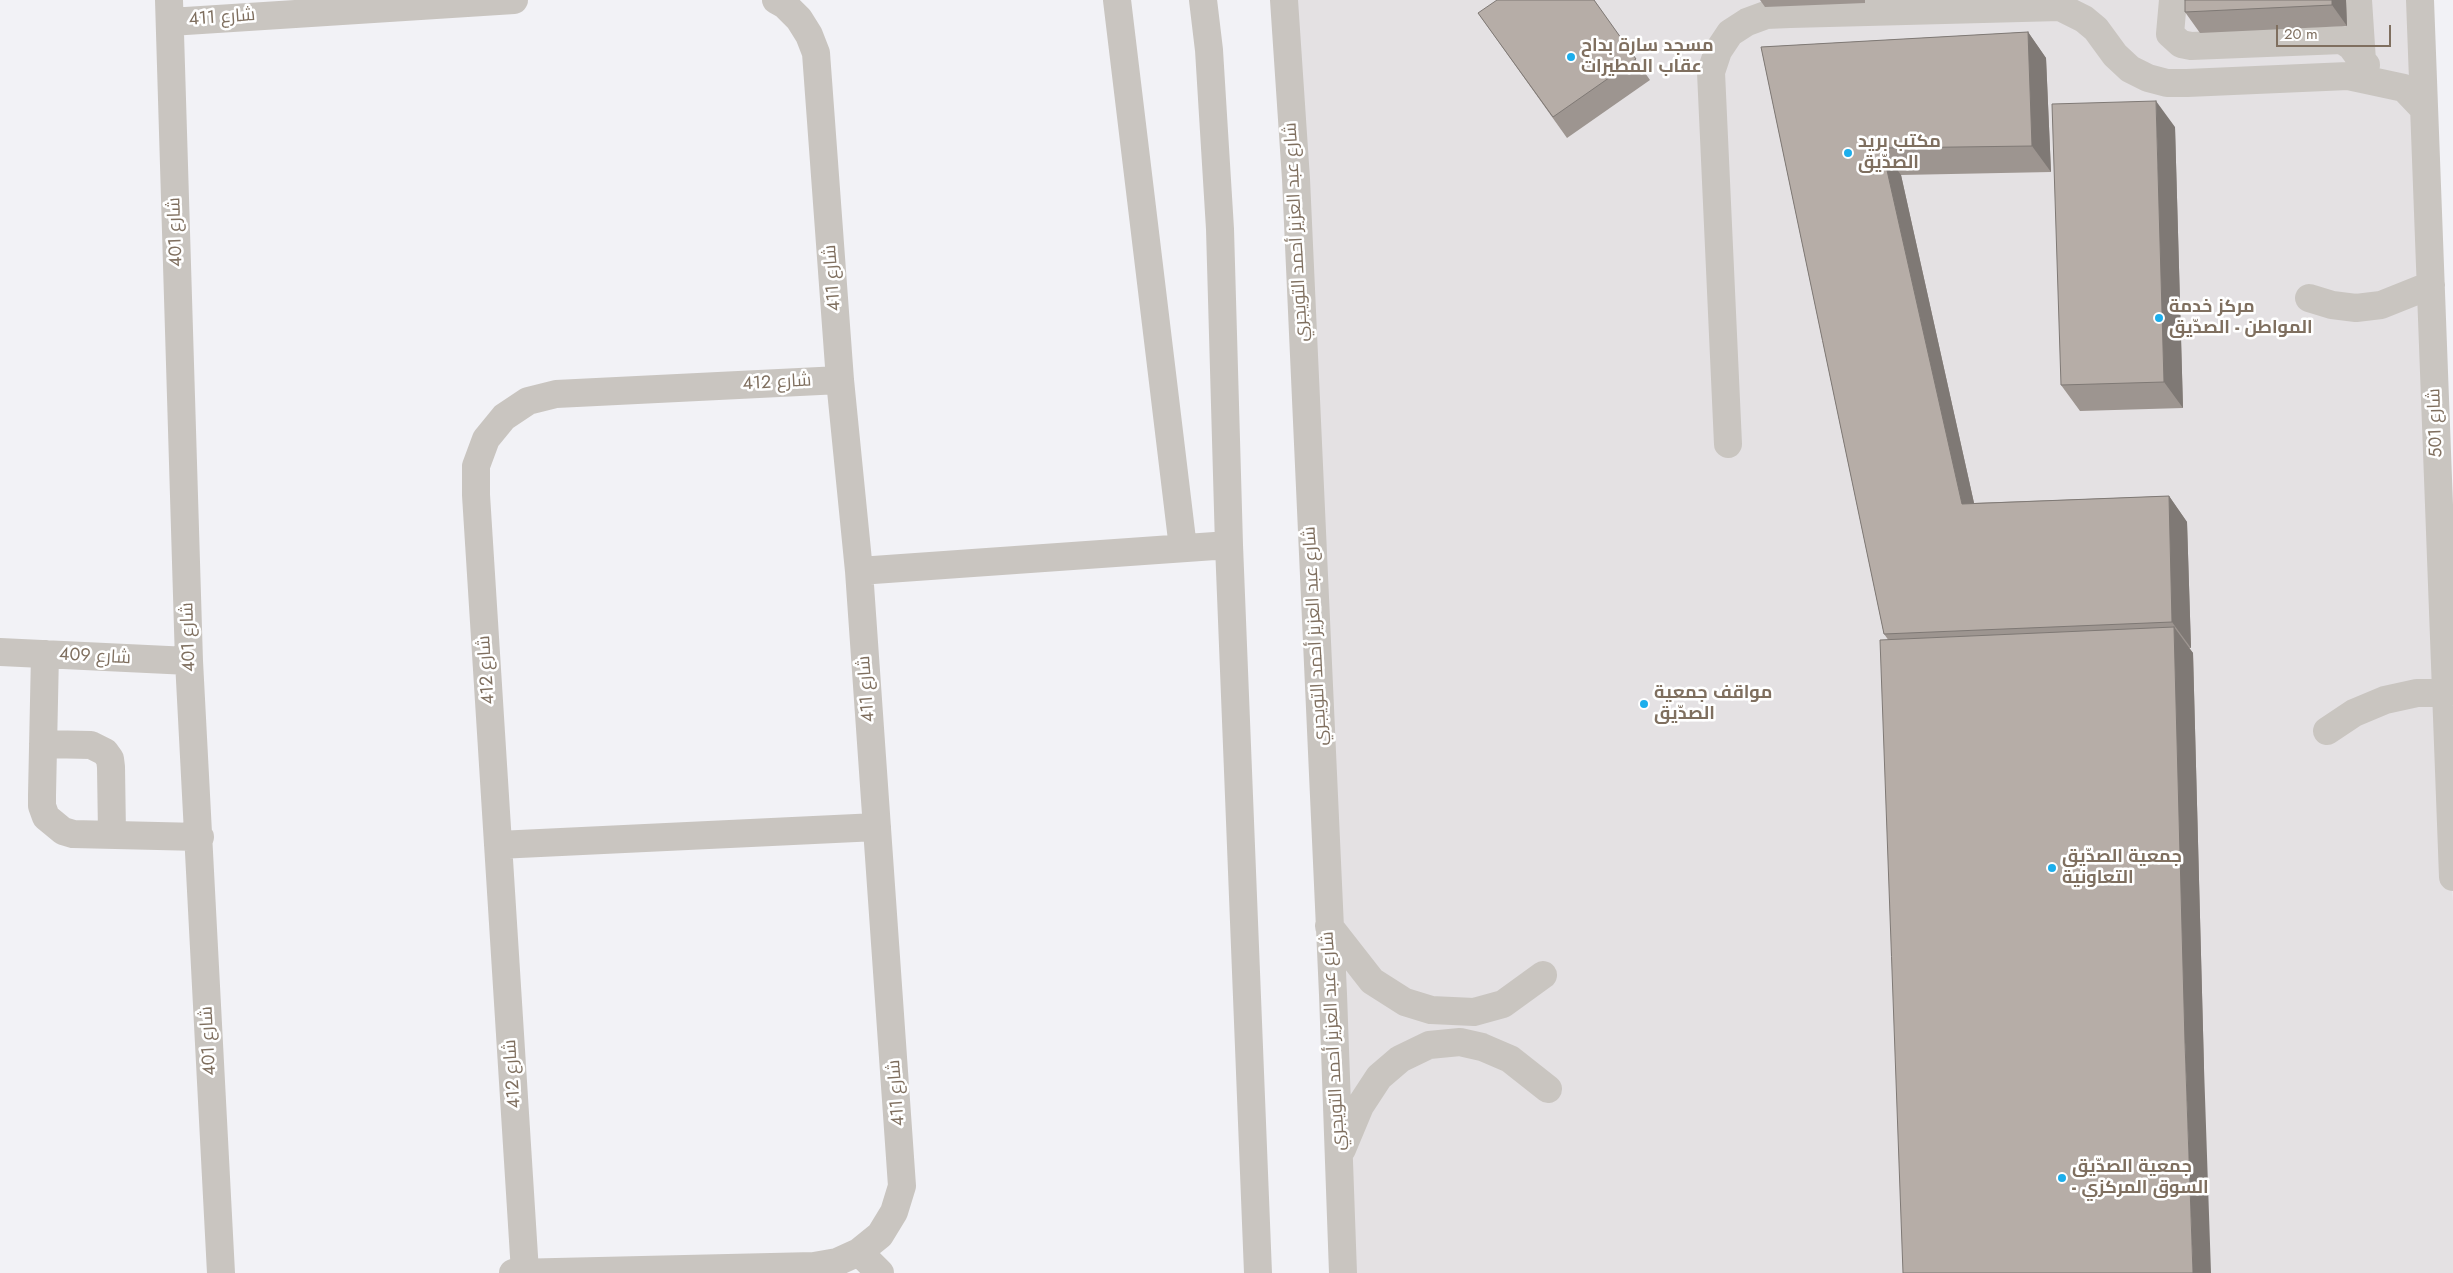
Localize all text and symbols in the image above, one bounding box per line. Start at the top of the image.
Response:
street label: شارع 411 [188,5,256,31]
scale bar [2278,15,2393,47]
text: 20 m [2284,23,2318,45]
place label: مسجد سارة بداح عقاب المطيرات [1581,36,1714,78]
marker: مسجد سارة بداح عقاب المطيرات [1565,51,1577,63]
street label: شارع عبد العزيز أحمد التويجري [1280,122,1314,342]
place label: مكتب بريد الصدّيق [1858,132,1941,174]
marker: مكتب بريد الصدّيق [1842,147,1854,159]
street label: شارع 401 [164,197,188,267]
street label: شارع 411 [820,244,846,312]
place label: مركز خدمة المواطن - الصدّيق [2169,297,2313,340]
marker: مركز خدمة المواطن - الصدّيق [2153,312,2165,324]
street label: شارع 412 [742,370,812,396]
street label: شارع 501 [2424,388,2448,458]
street label: شارع عبد العزيز أحمد التويجري [1299,526,1333,746]
street label: شارع 401 [177,602,201,672]
street label: شارع 412 [474,635,500,705]
street label: شارع 409 [59,644,131,670]
street label: شارع 411 [854,655,880,723]
place label: مواقف جمعية الصدّيق [1654,683,1772,726]
marker: مواقف جمعية الصدّيق [1638,698,1650,710]
place label: جمعية الصدّيق التعاونية [2062,847,2182,890]
marker: جمعية الصدّيق التعاونية [2046,862,2058,874]
street label: شارع عبد العزيز أحمد التويجري [1317,931,1351,1151]
street label: شارع 401 [196,1006,222,1076]
street label: شارع 412 [500,1039,526,1109]
street label: شارع 411 [884,1059,910,1127]
place label: جمعية الصدّيق - السوق المركزي [2072,1157,2209,1200]
marker: جمعية الصدّيق - السوق المركزي [2056,1172,2068,1184]

